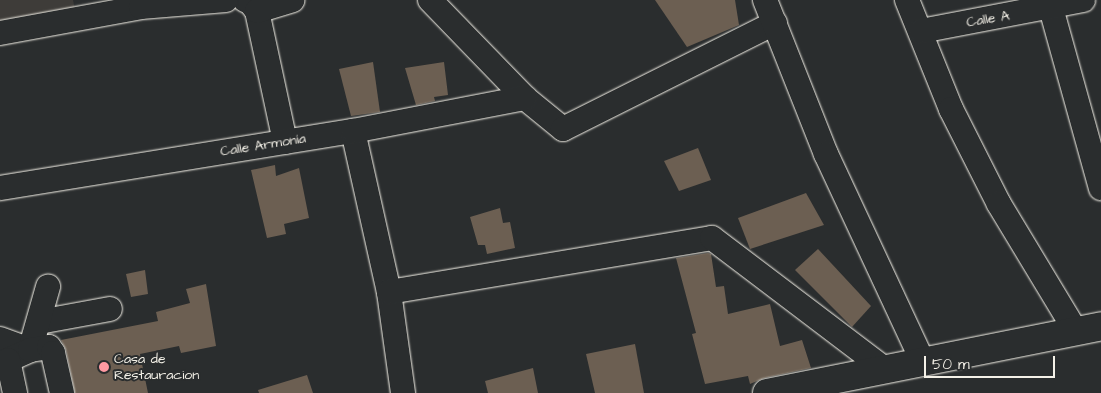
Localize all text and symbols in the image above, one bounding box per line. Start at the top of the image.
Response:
street label: Calle A [965,7,1011,31]
street label: Calle Armonía [219,130,307,160]
scale bar [926,346,1057,378]
place label: Casa de Restauracion [114,351,199,384]
text: 50 m [932,354,970,375]
marker: Casa de Restauracion [98,361,110,373]

